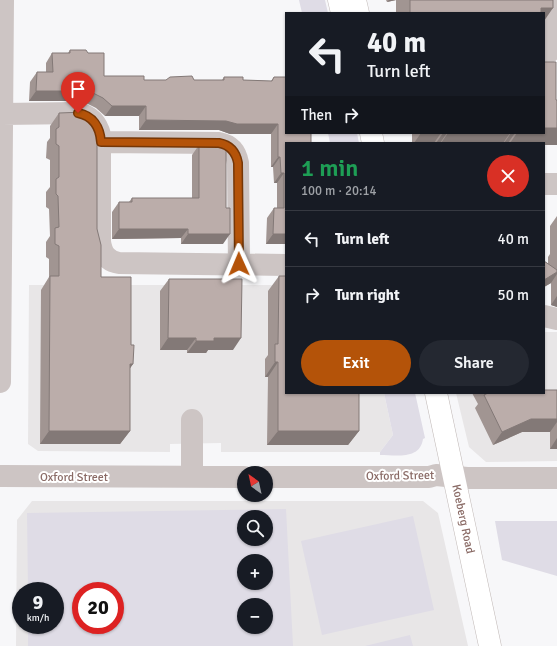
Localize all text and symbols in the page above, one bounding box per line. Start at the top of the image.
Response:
text: 40 m [367,26,426,60]
icon: left [301,28,353,80]
text: Turn left [367,60,430,82]
pin [61,72,95,113]
icon: arrive [67,78,89,100]
icon: right [340,104,362,126]
text: Then [301,106,332,124]
text: 1 min [301,153,358,183]
button: close [487,155,529,197]
text: 100 m · 20:14 [301,183,377,199]
icon: left [301,228,323,250]
text: Turn left [335,230,389,248]
text: 40 m [498,230,529,248]
position arrow [218,243,260,285]
icon: right [301,284,323,306]
text: Turn right [335,286,400,304]
text: 50 m [498,286,529,304]
button: Exit [301,340,411,386]
button: Share [419,340,529,386]
north arrow [237,466,273,502]
map controls [237,466,273,634]
street label: Oxford Street [366,468,434,484]
street label: Oxford Street [40,470,108,485]
street label: Koeberg Road [448,483,478,555]
button: search [237,510,273,546]
button: + [237,554,273,590]
speed limit sign: 20 [72,582,124,634]
text: 9 [33,590,43,615]
button: − [237,598,273,634]
text: km/h [27,612,49,624]

